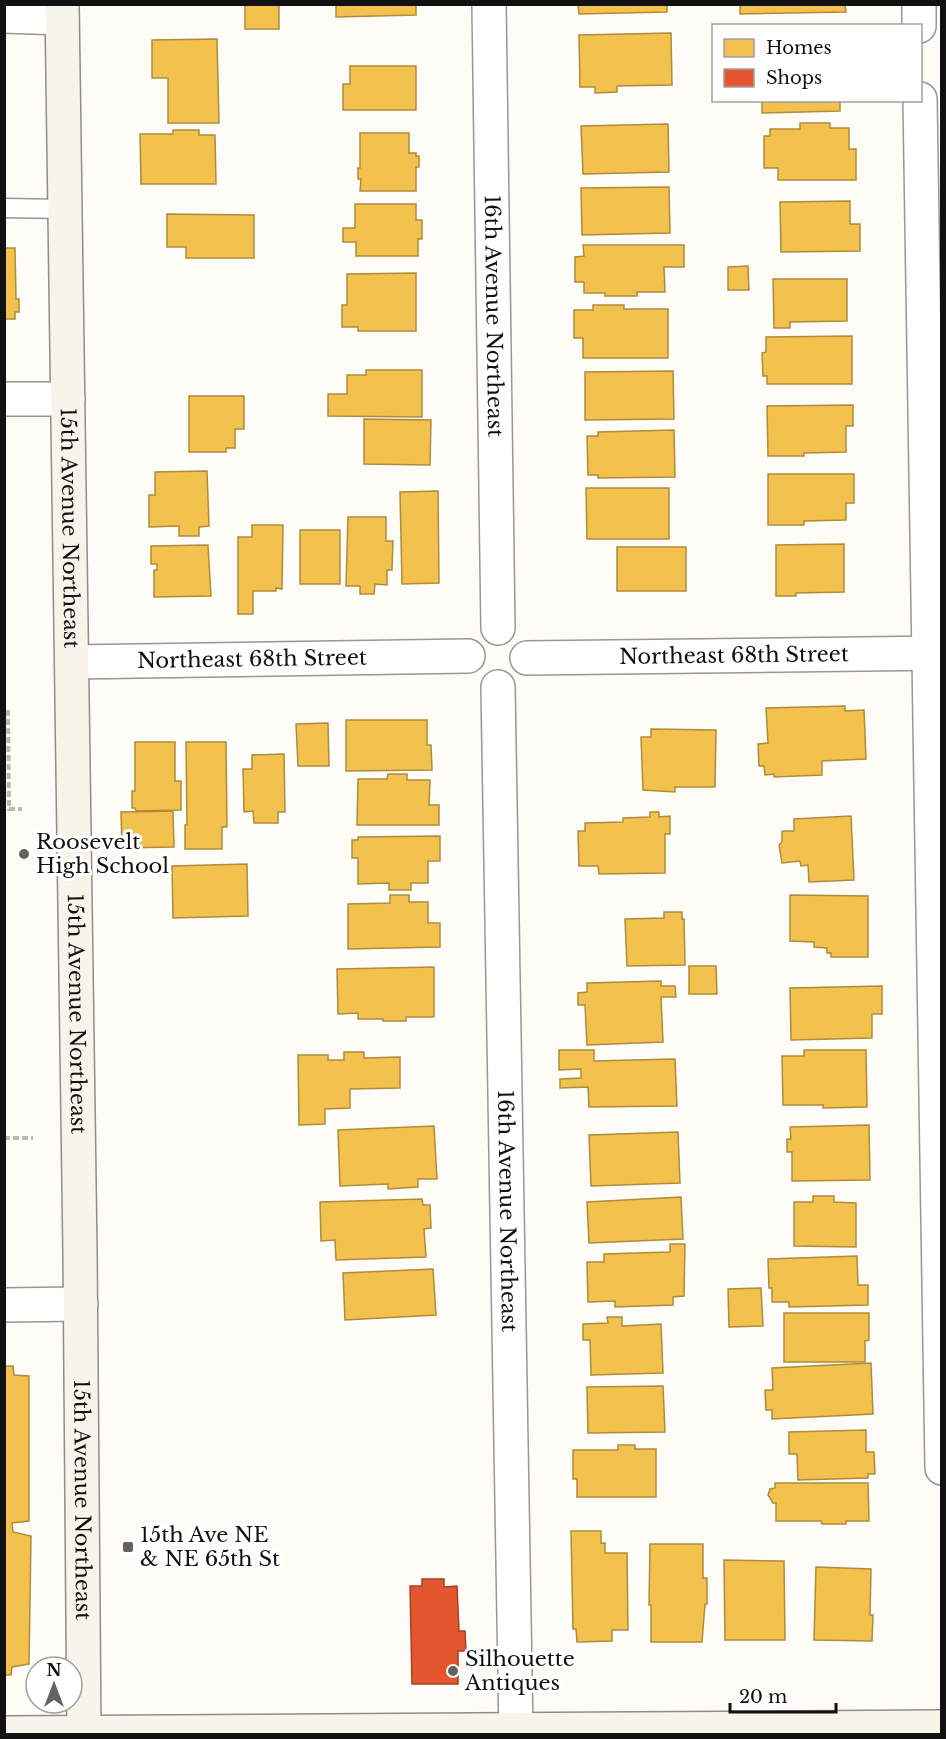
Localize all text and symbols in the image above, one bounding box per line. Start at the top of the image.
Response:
legend [712,24,922,102]
text: Homes [766,37,832,59]
text: Shops [766,67,822,89]
street label: 16th Avenue Northeast [479,195,508,437]
street label: 15th Avenue Northeast [55,407,84,648]
street label: Northeast 68th Street [619,641,849,670]
street label: Northeast 68th Street [137,645,367,674]
place label: Roosevelt High School [36,829,169,879]
marker: Roosevelt High School [17,847,31,861]
street label: 15th Avenue Northeast [62,893,91,1134]
street label: 16th Avenue Northeast [492,1090,522,1332]
street label: 15th Avenue Northeast [68,1379,96,1620]
place label: 15th Ave NE & NE 65th St [140,1522,280,1572]
marker: 15th Ave NE & NE 65th St [121,1540,135,1554]
place label: Silhouette Antiques [464,1646,575,1696]
north arrow [24,1655,84,1715]
text: N [46,1660,62,1680]
marker: Silhouette Antiques [446,1664,460,1678]
scale bar [730,1676,836,1714]
text: 20 m [739,1686,787,1708]

